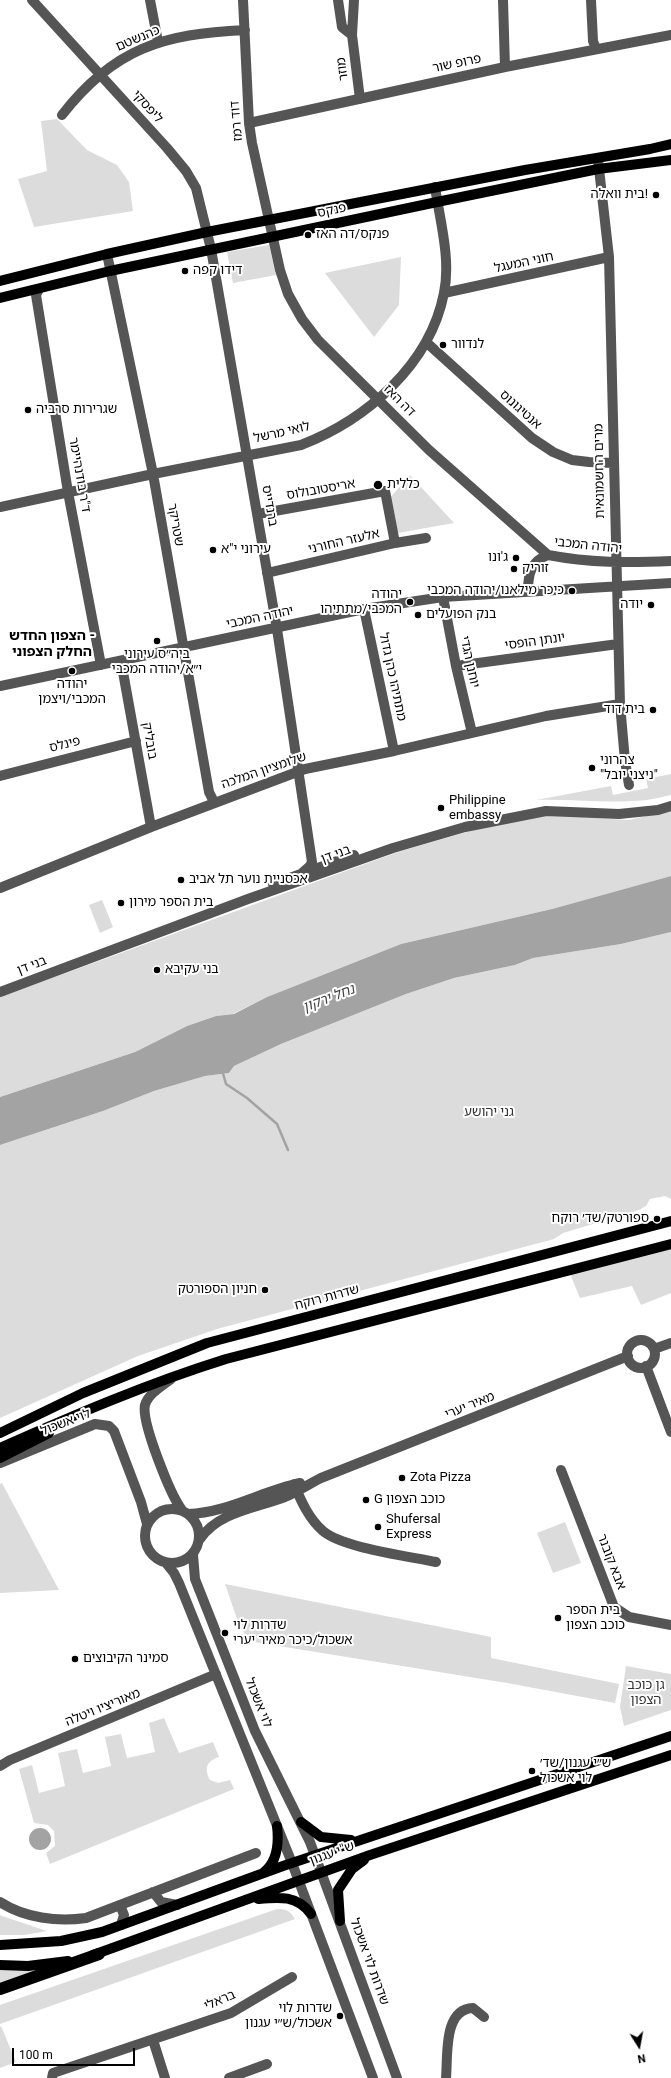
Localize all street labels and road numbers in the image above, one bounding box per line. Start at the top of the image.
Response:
street label: כהנשטם [114,23,162,55]
street label: פרופ שור [431,51,483,77]
street label: מוזר [334,56,352,82]
street label: ליפסקי [128,88,166,126]
street label: דוד רמז [227,100,247,142]
street label: פנקס [316,200,348,222]
street label: חוני המעגל [493,249,555,277]
street label: דה האז [380,382,418,420]
street label: אנטיגונוס [496,387,544,433]
street label: לואי מרשל [252,419,312,447]
street label: מרים החשמונאית [591,423,609,519]
street label: ד"ר בודנהיימר [65,436,93,514]
street label: אריסטובולוס [285,476,357,504]
street label: ברנדייס [258,484,280,528]
street label: שטריקר [164,502,186,548]
street label: אלעזר החורני [307,526,381,558]
street label: יהודה המכבי [553,535,623,557]
street label: יהודה המכבי [225,603,295,633]
street label: יונתן הופסי [504,630,566,654]
street label: מתתיהו כהן גדול [375,631,409,723]
street label: יוחנן הגדי [456,635,482,689]
street label: בובליק [138,721,160,761]
street label: פינלס [48,734,82,756]
street label: שלומציון המלכה [219,749,309,793]
street label: בני דן [319,842,353,868]
street label: בני דן [15,953,49,979]
street label: שדרות רוקח [293,1282,361,1314]
street label: מאיר יערי [443,1389,497,1423]
street label: לוי אשכול [39,1406,93,1440]
street label: אבא קובנר [593,1532,629,1592]
street label: לוי אשכול [241,1676,275,1730]
street label: מאוריציו ויטלה [63,1686,143,1730]
street label: ש''י עגנון [307,1839,357,1869]
street label: שדרות לוי אשכול [346,1916,392,2008]
street label: בראלי [202,1987,238,2015]

